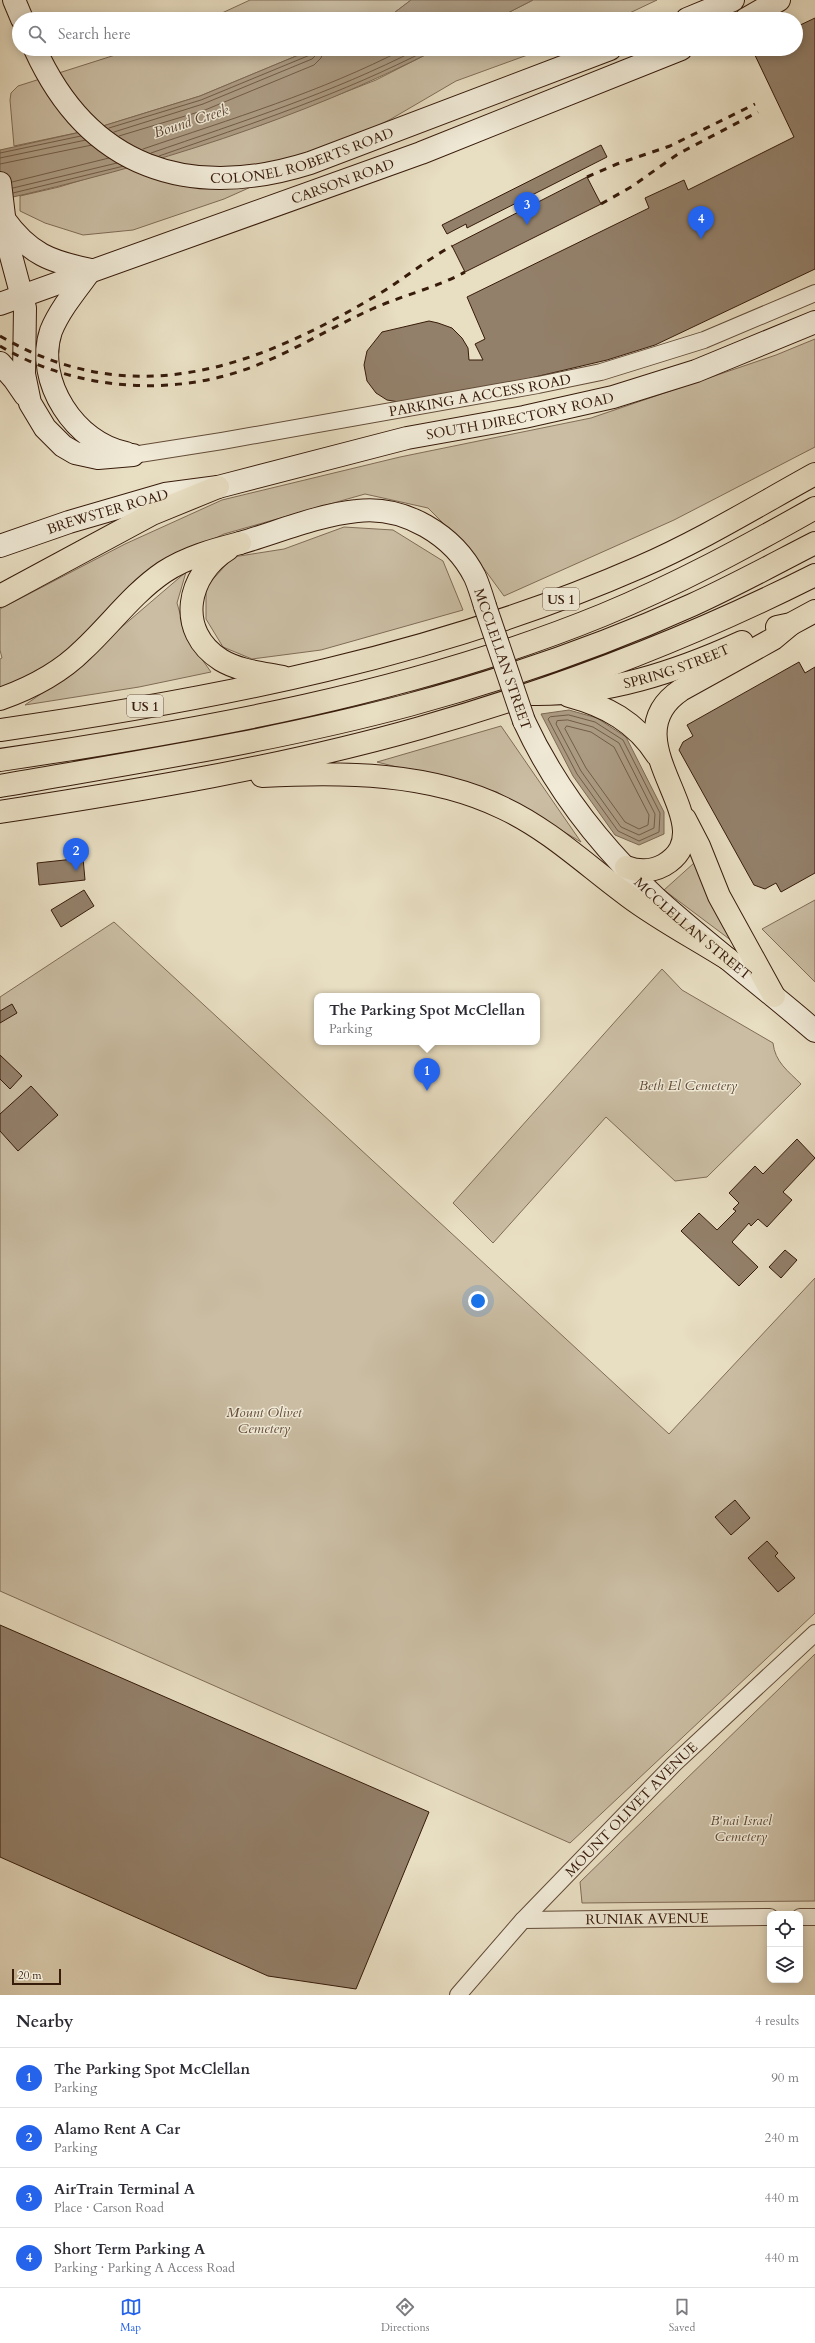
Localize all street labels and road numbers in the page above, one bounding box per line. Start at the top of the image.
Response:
street label: COLONEL ROBERTS ROAD [210,123,396,188]
street label: CARSON ROAD [289,154,397,209]
street label: PARKING A ACCESS ROAD [387,369,573,421]
street label: SOUTH DIRECTORY ROAD [425,388,616,444]
street label: BREWSTER ROAD [44,485,171,539]
street label: MCCLELLAN STREET [469,586,536,733]
road number: US 1 [543,588,579,610]
street label: SPRING STREET [622,640,733,693]
road number: US 1 [127,695,163,717]
street label: MCCLELLAN STREET [630,873,755,984]
street label: MOUNT OLIVET AVENUE [561,1738,702,1881]
street label: RUNIAK AVENUE [585,1909,709,1929]

